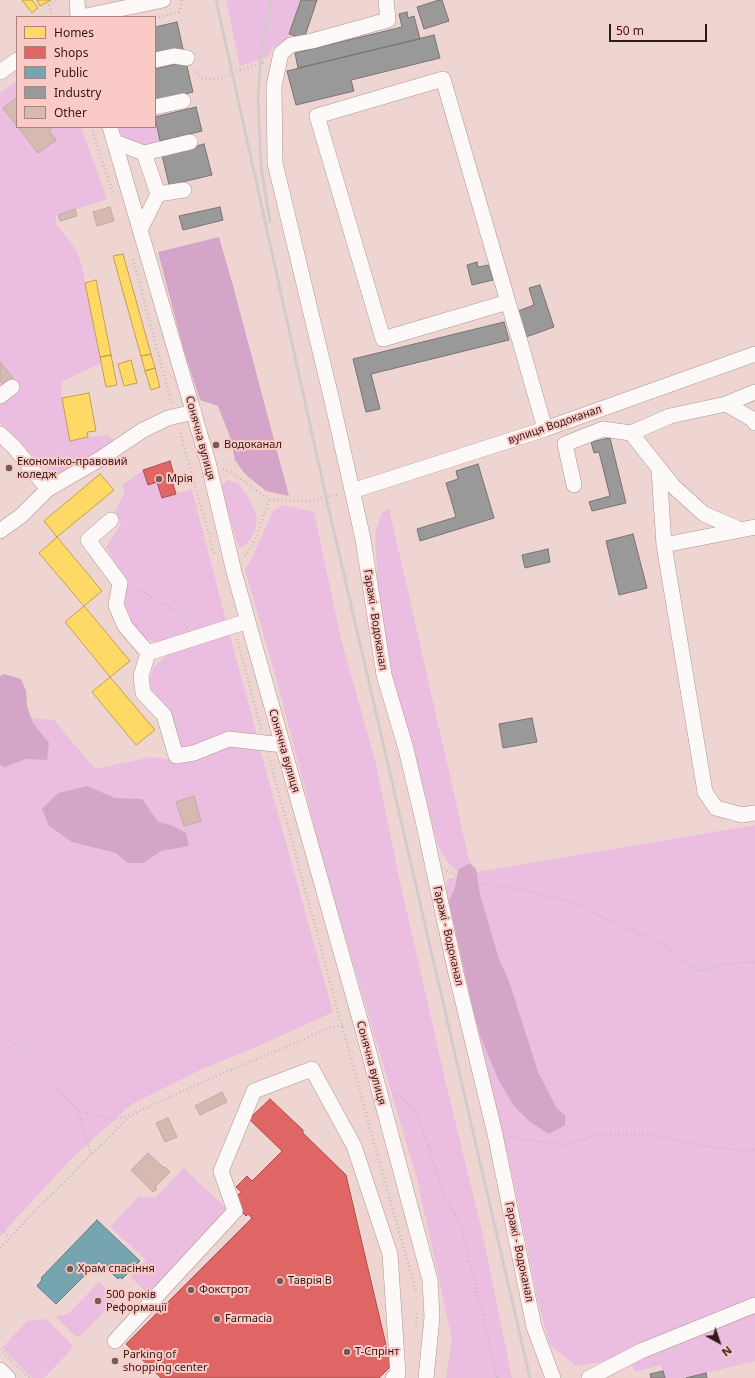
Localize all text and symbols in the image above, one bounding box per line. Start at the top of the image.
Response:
legend [16,16,156,128]
scale bar [611,16,709,42]
text: 50 m [616,22,644,39]
text: Homes [54,24,94,41]
text: Shops [54,44,88,61]
text: Public [54,64,88,81]
text: Industry [54,84,101,101]
text: Other [54,104,87,121]
street label: Сонячна вулиця [182,395,218,481]
street label: вулиця Водоканал [506,403,604,447]
place label: Водоканал [224,438,282,452]
marker: Водоканал [211,440,221,450]
place label: Економіко-правовий коледж [17,455,128,481]
marker: Економіко-правовий коледж [4,463,14,473]
place label: Мрія [167,472,193,486]
marker: Мрія [154,474,164,484]
street label: Гаражі - Водоканал [360,569,390,671]
street label: Сонячна вулиця [266,708,302,794]
street label: Гаражі - Водоканал [430,885,466,987]
street label: Сонячна вулиця [353,1020,389,1106]
street label: Гаражі - Водоканал [502,1201,536,1303]
place label: Храм спасіння [78,1262,155,1276]
marker: Храм спасіння [65,1264,75,1274]
place label: Таврія В [288,1274,332,1288]
marker: Таврія В [275,1276,285,1286]
place label: Фокстрот [199,1283,249,1297]
marker: Фокстрот [186,1285,196,1295]
place label: 500 років Реформації [106,1288,167,1314]
marker: 500 років Реформації [93,1296,103,1306]
place label: Farmacia [225,1312,272,1326]
marker: Farmacia [212,1314,222,1324]
north arrow [699,1322,739,1362]
text: N [719,1343,735,1360]
place label: Т-Спрінт [355,1345,399,1359]
marker: Т-Спрінт [342,1347,352,1357]
place label: Parking of shopping center [123,1348,208,1374]
marker: Parking of shopping center [110,1356,120,1366]

